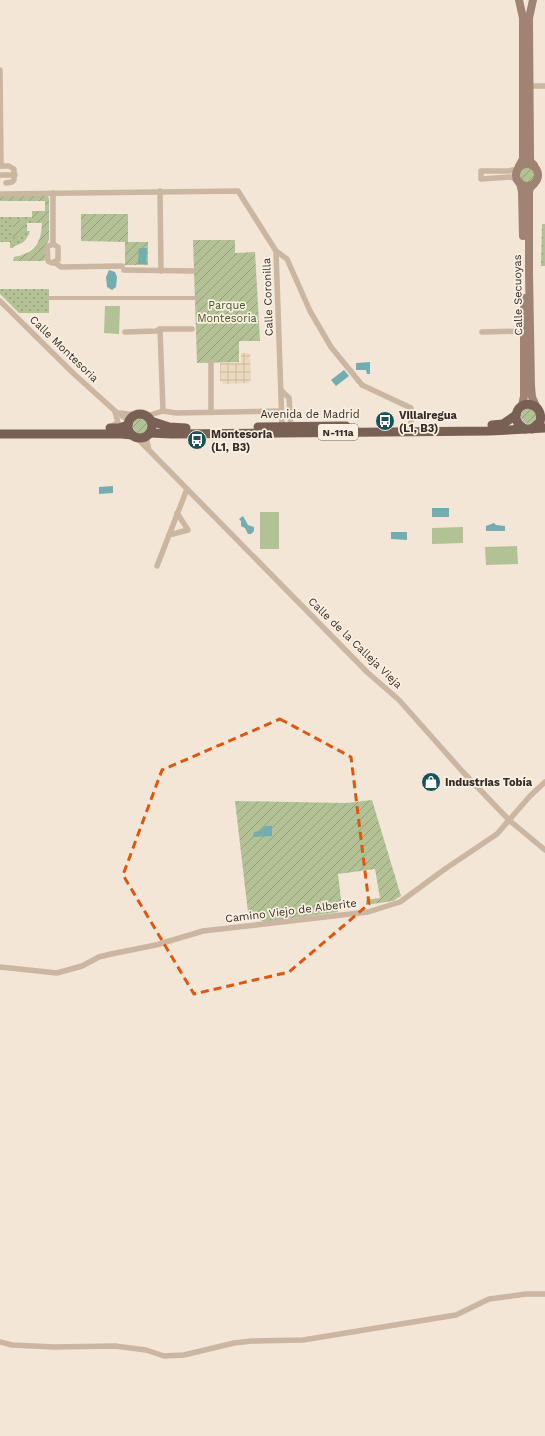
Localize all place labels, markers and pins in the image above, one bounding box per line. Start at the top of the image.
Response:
place label: Villairegua (L1, B3) [399,409,458,435]
bus stop icon: Villairegua (L1, B3) [374,410,396,432]
place label: Montesoria (L1, B3) [211,428,273,454]
bus stop icon: Montesoria (L1, B3) [186,429,208,451]
shop icon: Industrias Tobía [420,771,442,793]
place label: Industrias Tobía [445,776,533,789]

